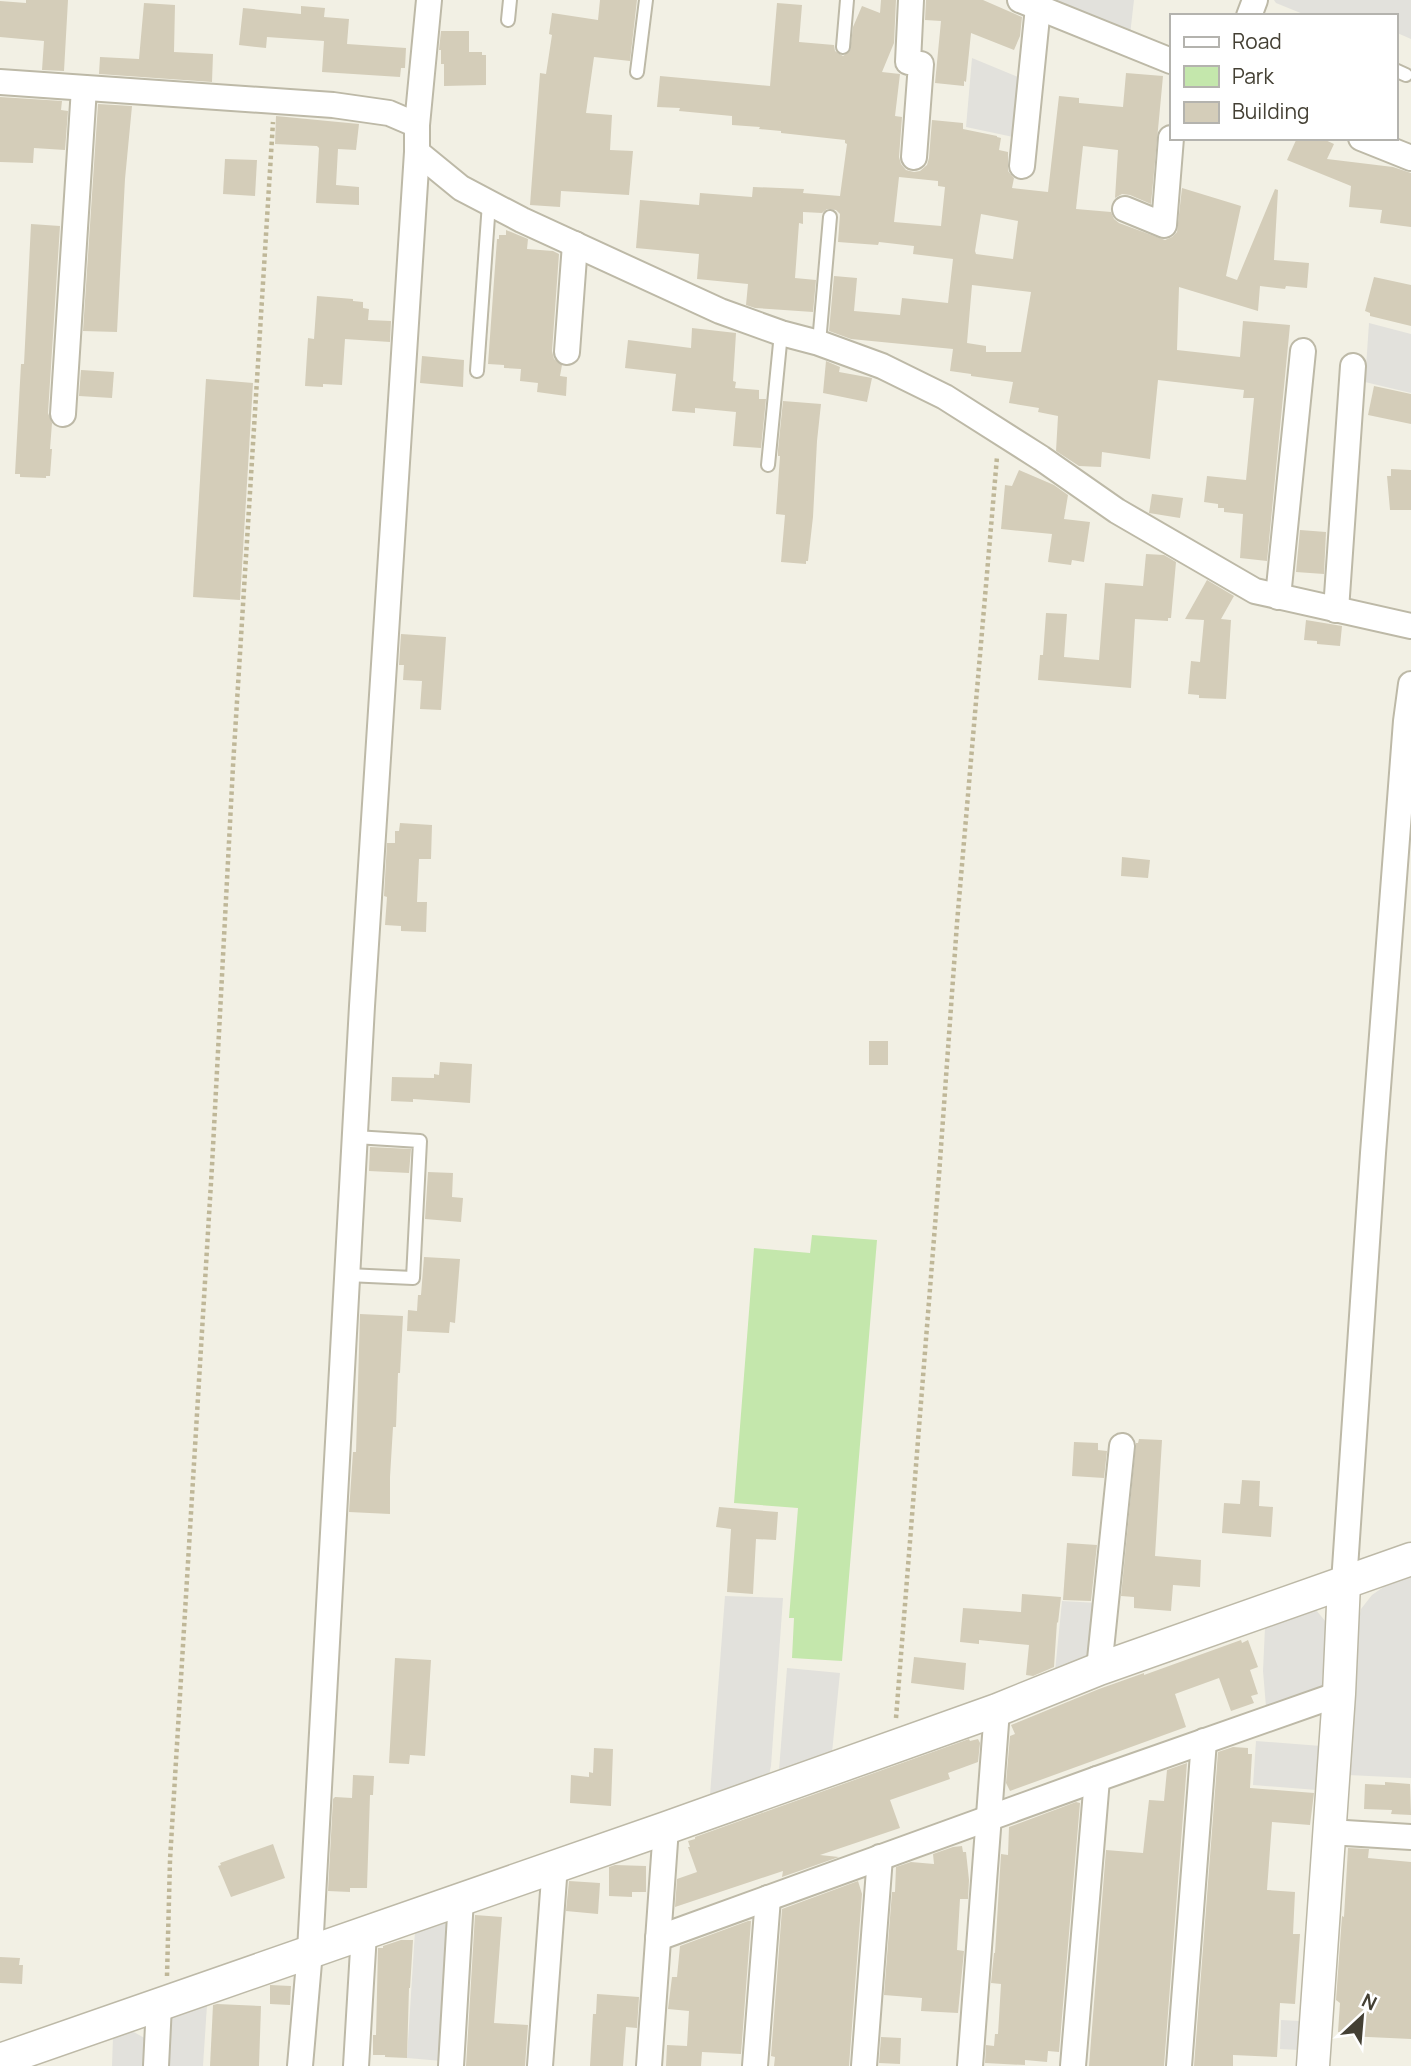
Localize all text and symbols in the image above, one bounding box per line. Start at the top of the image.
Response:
legend [1170,14,1397,140]
text: Road [1232,27,1282,55]
text: Park [1232,62,1274,90]
text: Building [1232,97,1309,125]
north arrow [1327,1982,1397,2052]
text: N [1358,1987,1381,2016]

